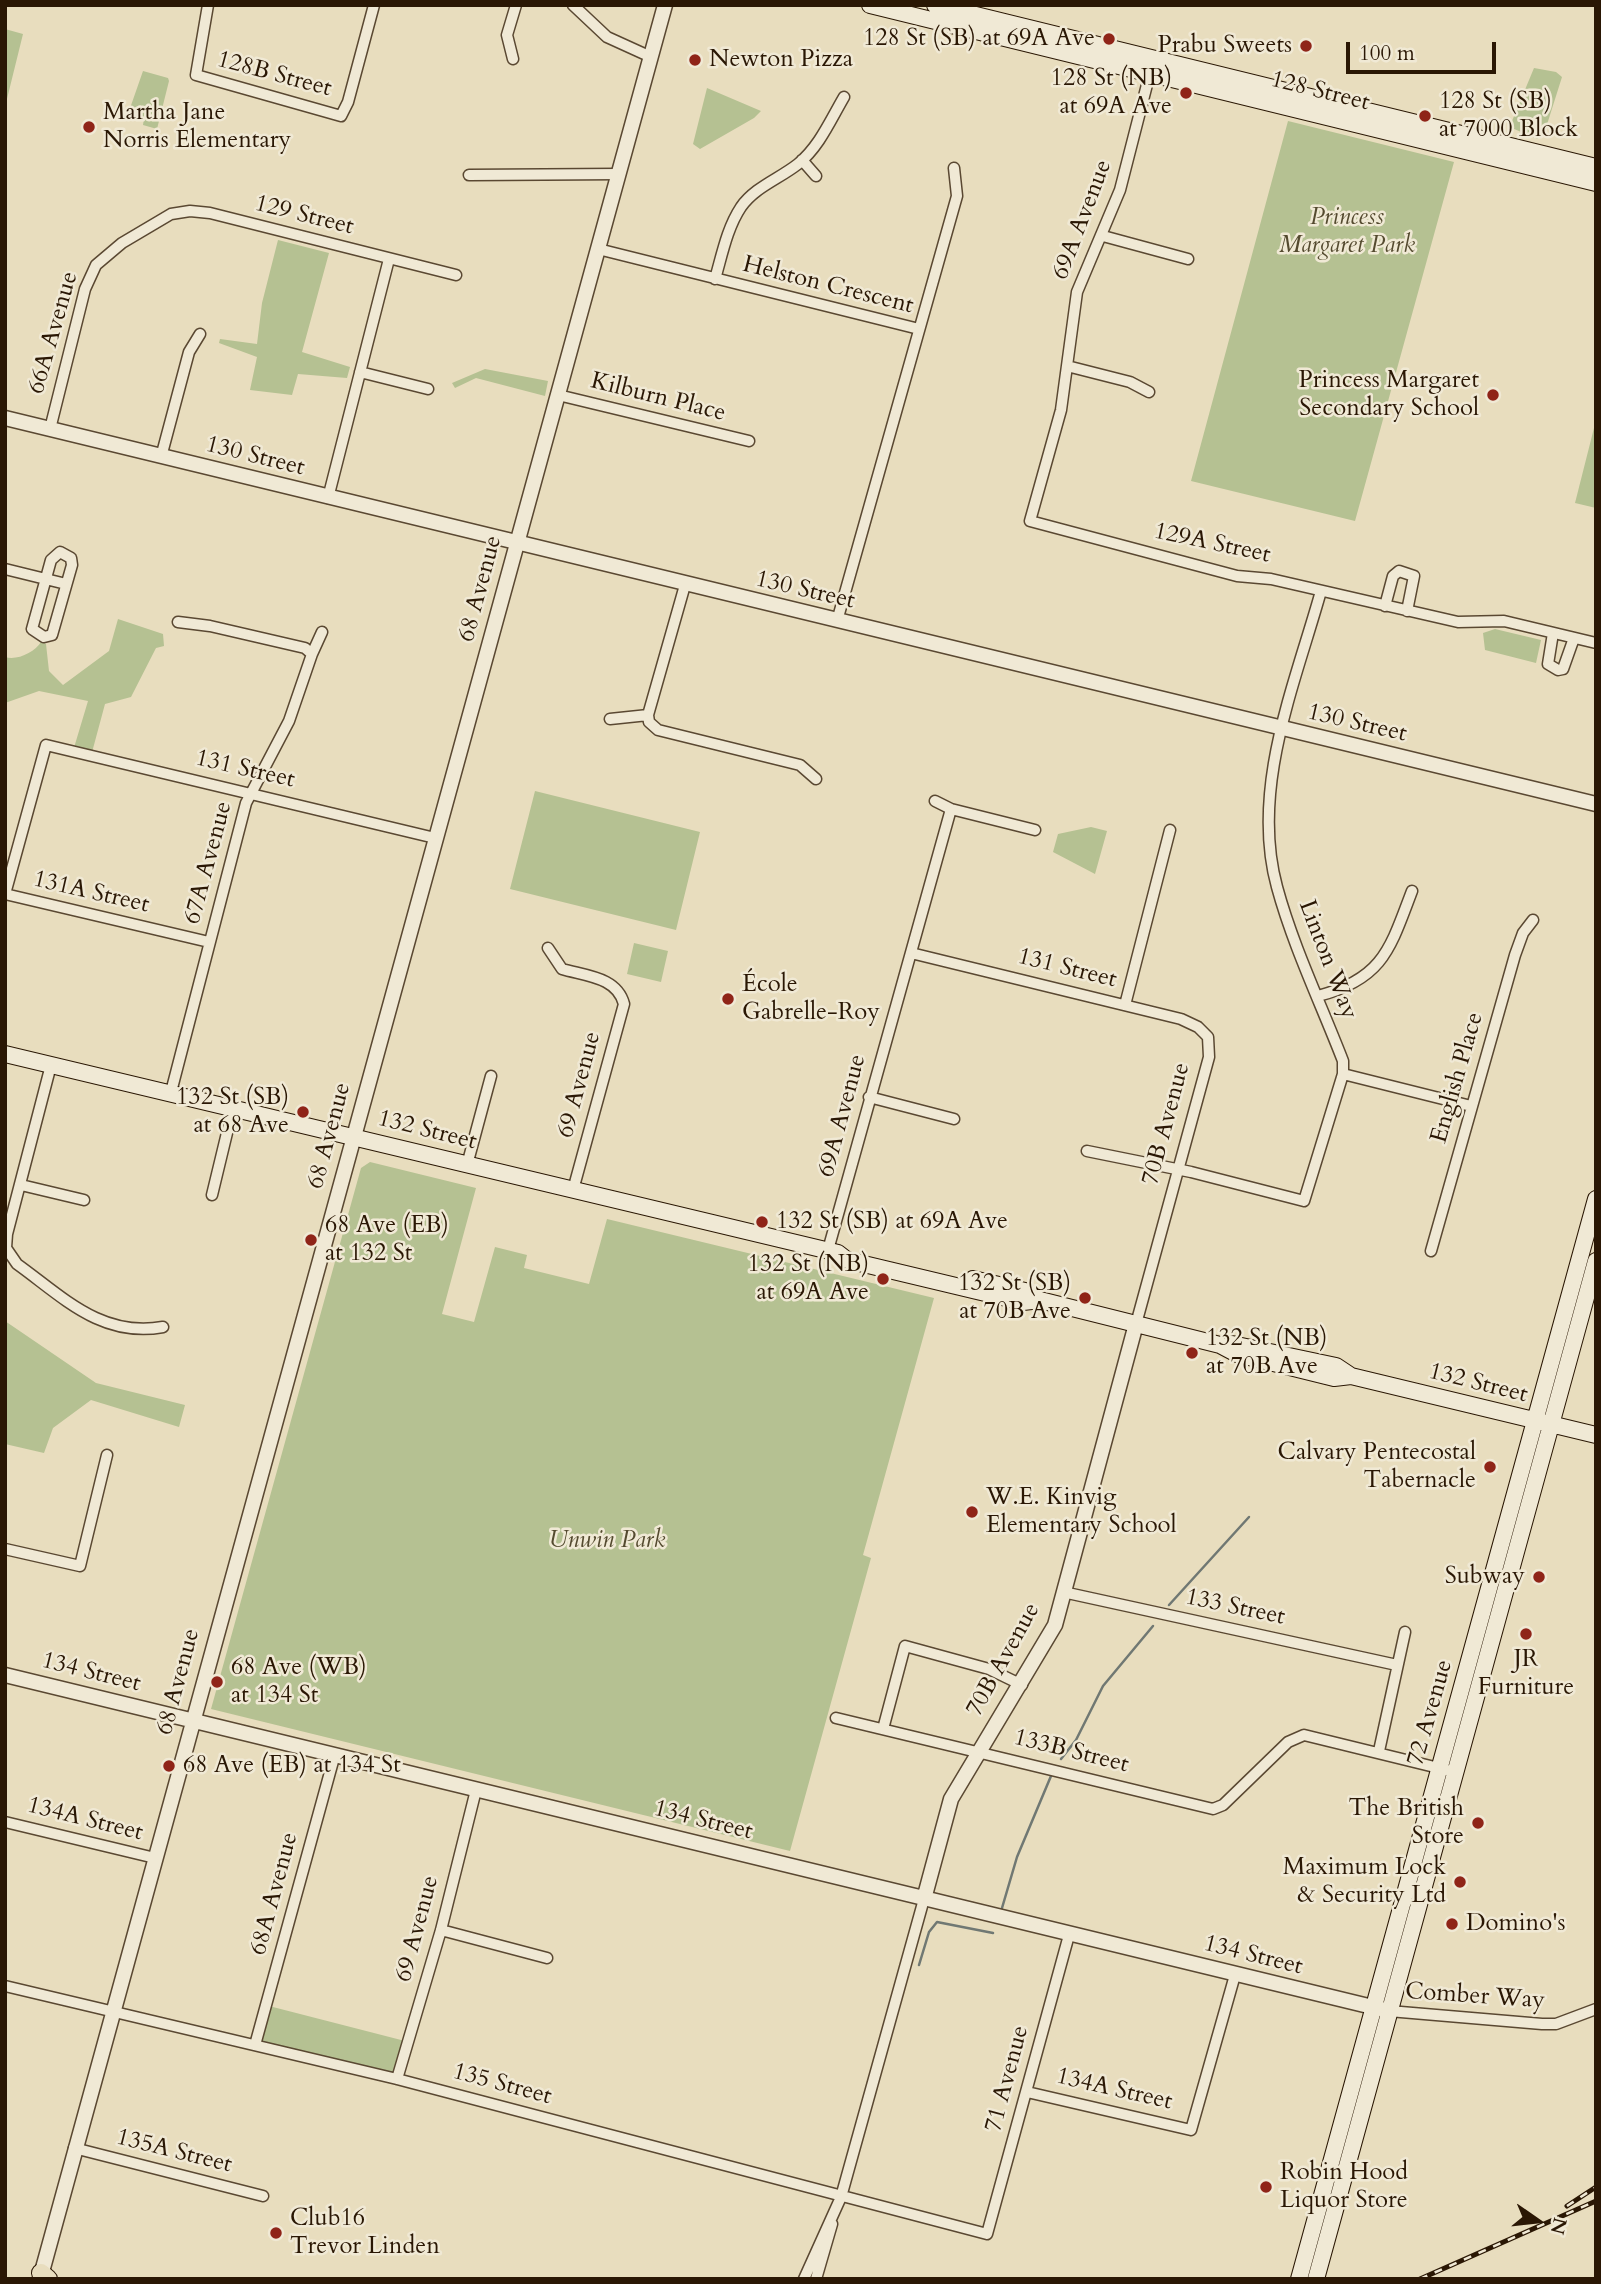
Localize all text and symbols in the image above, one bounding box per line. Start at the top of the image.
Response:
place label: 128 St (SB) at 69A Ave [863,25,1095,53]
scale bar [1349,28,1500,72]
marker: 128 St (SB) at 69A Ave [1101,31,1117,47]
place label: Prabu Sweets [1158,32,1292,60]
marker: Prabu Sweets [1298,38,1314,54]
text: 100 m [1359,39,1415,68]
street label: 128B Street [214,46,334,104]
place label: Newton Pizza [709,46,853,74]
marker: Newton Pizza [687,52,703,68]
place label: 128 St (NB) at 69A Ave [1051,65,1172,121]
street label: 128 Street [1267,66,1373,118]
marker: 128 St (NB) at 69A Ave [1178,85,1194,101]
place label: 128 St (SB) at 7000 Block [1439,88,1578,144]
place label: Martha Jane Norris Elementary [103,99,291,155]
marker: 128 St (SB) at 7000 Block [1417,108,1433,124]
marker: Martha Jane Norris Elementary [81,119,97,135]
street label: 69A Avenue [1047,156,1119,284]
street label: 129 Street [251,190,357,242]
park label: Princess Margaret Park [1279,204,1415,260]
street label: Helston Crescent [740,251,916,321]
street label: 66A Avenue [23,269,85,397]
street label: Kilburn Place [588,367,728,429]
place label: Princess Margaret Secondary School [1299,367,1479,423]
marker: Princess Margaret Secondary School [1485,387,1501,403]
street label: 130 Street [202,431,308,483]
street label: 129A Street [1151,518,1273,570]
street label: 68 Avenue [453,533,509,645]
street label: 130 Street [753,566,857,616]
street label: 130 Street [1305,699,1409,749]
street label: 131 Street [193,745,297,795]
street label: 67A Avenue [179,798,239,928]
street label: 131A Street [30,866,152,920]
street label: Linton Way [1291,896,1363,1024]
street label: 131 Street [1014,943,1120,995]
place label: École Gabrelle-Roy [742,971,880,1027]
marker: École Gabrelle-Roy [720,991,736,1007]
street label: English Place [1426,1009,1490,1147]
street label: 69 Avenue [552,1029,608,1141]
street label: 69A Avenue [813,1051,873,1181]
street label: 70B Avenue [1137,1060,1197,1188]
street label: 68 Avenue [302,1080,358,1192]
place label: 132 St (SB) at 68 Ave [176,1084,289,1140]
marker: 132 St (SB) at 68 Ave [295,1104,311,1120]
street label: 132 Street [374,1105,480,1157]
place label: 132 St (SB) at 69A Ave [776,1208,1008,1236]
place label: 68 Ave (EB) at 132 St [325,1212,449,1268]
marker: 132 St (SB) at 69A Ave [754,1214,770,1230]
marker: 68 Ave (EB) at 132 St [303,1232,319,1248]
place label: 132 St (NB) at 69A Ave [748,1251,869,1307]
place label: 132 St (SB) at 70B Ave [958,1270,1071,1326]
marker: 132 St (NB) at 69A Ave [875,1271,891,1287]
marker: 132 St (SB) at 70B Ave [1077,1290,1093,1306]
place label: 132 St (NB) at 70B Ave [1206,1325,1327,1381]
marker: 132 St (NB) at 70B Ave [1184,1345,1200,1361]
street label: 132 Street [1425,1358,1531,1410]
place label: Calvary Pentecostal Tabernacle [1278,1439,1476,1495]
marker: Calvary Pentecostal Tabernacle [1482,1459,1498,1475]
place label: W.E. Kinvig Elementary School [986,1484,1177,1540]
marker: W.E. Kinvig Elementary School [964,1504,980,1520]
park label: Unwin Park [549,1527,665,1555]
place label: Subway [1445,1563,1525,1591]
marker: Subway [1531,1569,1547,1585]
street label: 133 Street [1183,1583,1287,1633]
street label: 70B Avenue [961,1598,1047,1722]
street label: 68 Avenue [151,1626,207,1738]
marker: JR Furniture [1518,1626,1534,1642]
place label: JR Furniture [1478,1646,1574,1702]
street label: 134 Street [38,1647,144,1699]
place label: 68 Ave (WB) at 134 St [231,1654,367,1710]
street label: 72 Avenue [1402,1657,1460,1769]
marker: 68 Ave (WB) at 134 St [209,1674,225,1690]
street label: 133B Street [1011,1724,1131,1780]
place label: 68 Ave (EB) at 134 St [183,1752,401,1780]
marker: 68 Ave (EB) at 134 St [161,1758,177,1774]
street label: 134A Street [24,1792,146,1848]
street label: 134 Street [650,1795,756,1847]
place label: The British Store [1349,1795,1464,1851]
marker: The British Store [1470,1815,1486,1831]
street label: 68A Avenue [245,1829,305,1959]
place label: Maximum Lock & Security Ltd [1283,1854,1446,1910]
street label: 69 Avenue [390,1873,446,1985]
marker: Maximum Lock & Security Ltd [1452,1874,1468,1890]
place label: Domino's [1466,1910,1566,1938]
marker: Domino's [1444,1916,1460,1932]
street label: 134 Street [1200,1930,1306,1982]
street label: Comber Way [1404,1978,1546,2016]
street label: 71 Avenue [980,2023,1036,2135]
street label: 135 Street [449,2058,555,2112]
street label: 134A Street [1053,2063,1175,2117]
street label: 135A Street [113,2124,235,2180]
place label: Robin Hood Liquor Store [1280,2159,1408,2215]
marker: Robin Hood Liquor Store [1258,2179,1274,2195]
north arrow [1503,2186,1573,2256]
place label: Club16 Trevor Linden [290,2205,440,2261]
text: N [1544,2215,1573,2237]
marker: Club16 Trevor Linden [268,2225,284,2241]

